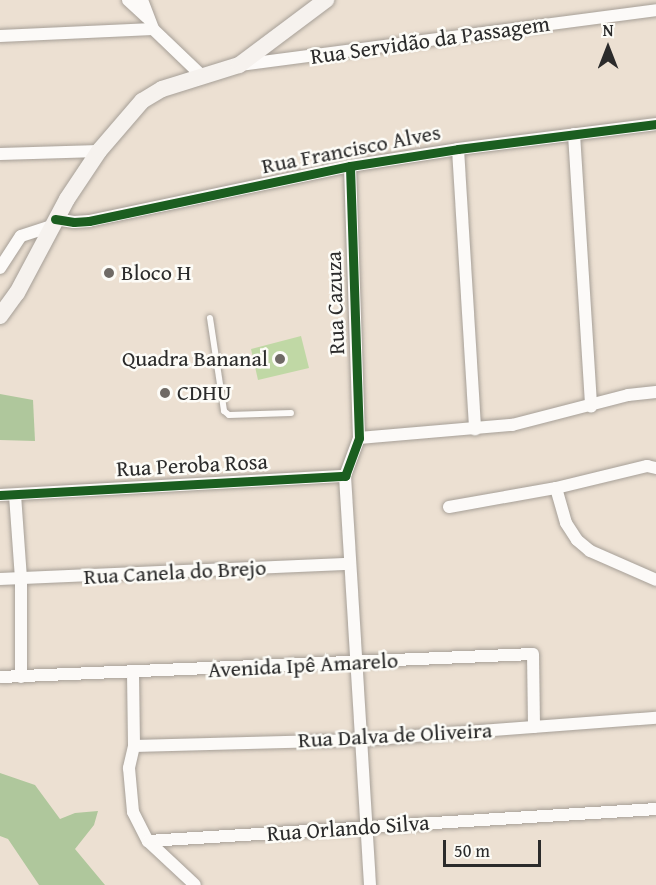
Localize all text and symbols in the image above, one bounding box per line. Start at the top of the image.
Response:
street label: Rua Servidão da Passagem [309,10,551,70]
north arrow [578,18,638,78]
text: N [603,18,613,42]
street label: Rua Francisco Alves [259,119,443,179]
street label: Rua Cazuza [320,251,350,355]
place label: Bloco H [121,260,191,286]
marker: Bloco H [102,266,116,280]
place label: Quadra Bananal [122,346,268,372]
marker: Quadra Bananal [273,352,287,366]
place label: CDHU [177,380,231,406]
marker: CDHU [158,386,172,400]
street label: Rua Peroba Rosa [116,448,268,482]
street label: Rua Canela do Brejo [83,554,267,590]
street label: Avenida Ipê Amarelo [207,647,399,683]
street label: Rua Dalva de Oliveira [297,717,493,753]
street label: Rua Orlando Silva [266,809,430,847]
scale bar [446,828,544,866]
text: 50 m [454,837,490,864]

